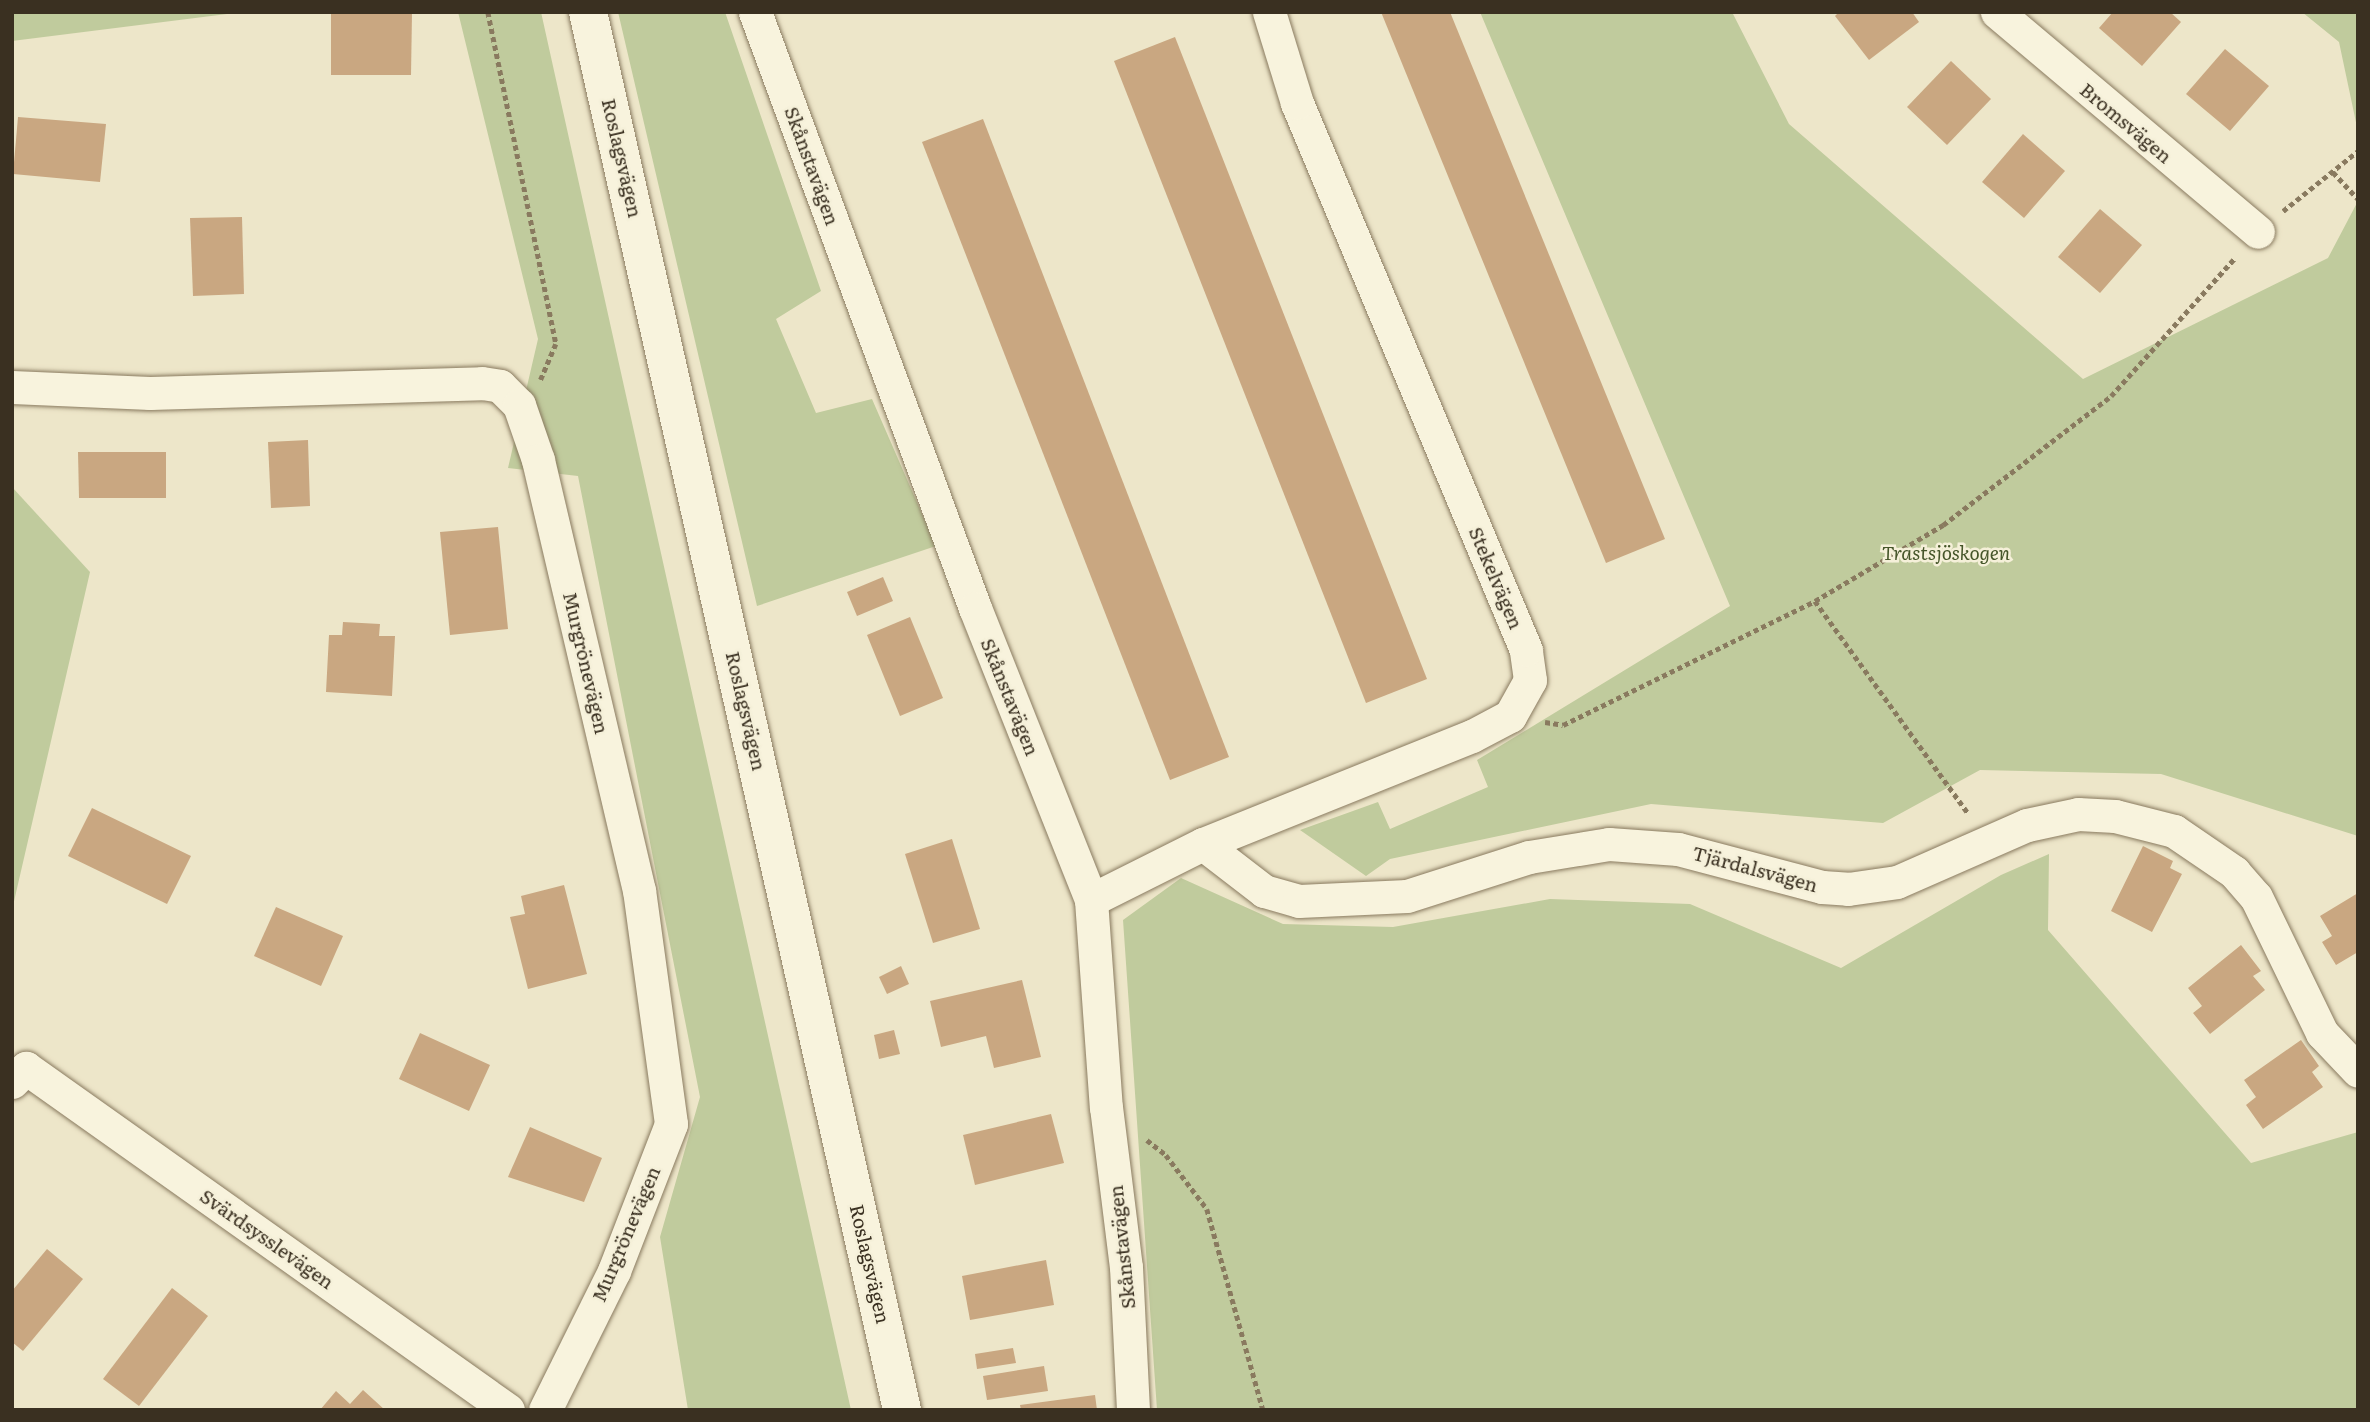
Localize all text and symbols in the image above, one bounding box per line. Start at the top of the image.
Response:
street label: Bromsvägen [2076,78,2176,168]
street label: Roslagsvägen [597,96,647,220]
street label: Skånstavägen [780,104,844,228]
street label: Stekelvägen [1464,524,1528,632]
park label: Trastsjöskogen [1882,542,2010,564]
street label: Murgrönevägen [559,590,613,736]
street label: Skånstavägen [976,635,1044,759]
street label: Roslagsvägen [721,649,771,773]
street label: Tjärdalsvägen [1690,841,1820,897]
street label: Murgrönevägen [587,1163,665,1305]
street label: Svärdsysslevägen [196,1184,338,1294]
street label: Skånstavägen [1104,1184,1140,1310]
street label: Roslagsvägen [845,1202,895,1326]

